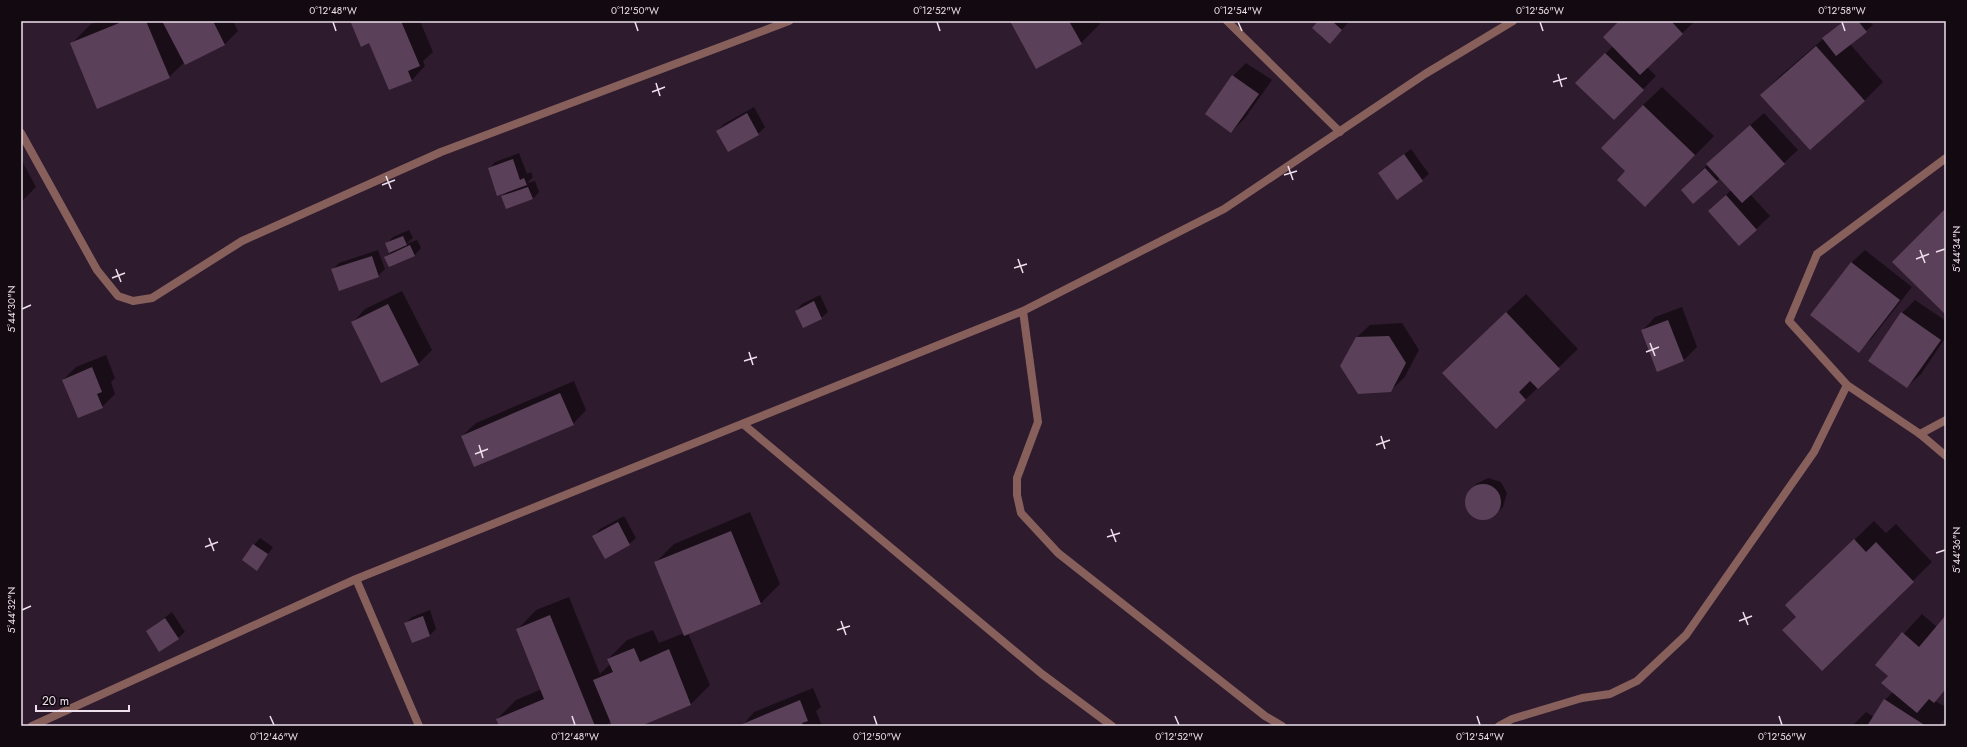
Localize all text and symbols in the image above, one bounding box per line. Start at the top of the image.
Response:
text: 0°12'48"W [309,3,357,18]
text: 0°12'50"W [611,3,659,18]
text: 0°12'52"W [913,3,961,18]
text: 0°12'54"W [1214,3,1262,18]
text: 0°12'56"W [1516,3,1564,18]
text: 0°12'58"W [1818,3,1866,18]
text: 5°44'34"N [1949,226,1964,272]
text: 5°44'30"N [4,286,19,332]
text: 5°44'36"N [1949,527,1964,573]
text: 5°44'32"N [4,587,19,633]
scale bar [36,687,129,713]
text: 20 m [42,692,69,710]
text: 0°12'46"W [250,729,298,744]
text: 0°12'48"W [551,729,599,744]
text: 0°12'50"W [853,729,901,744]
text: 0°12'52"W [1155,729,1203,744]
text: 0°12'54"W [1456,729,1504,744]
text: 0°12'56"W [1758,729,1806,744]

